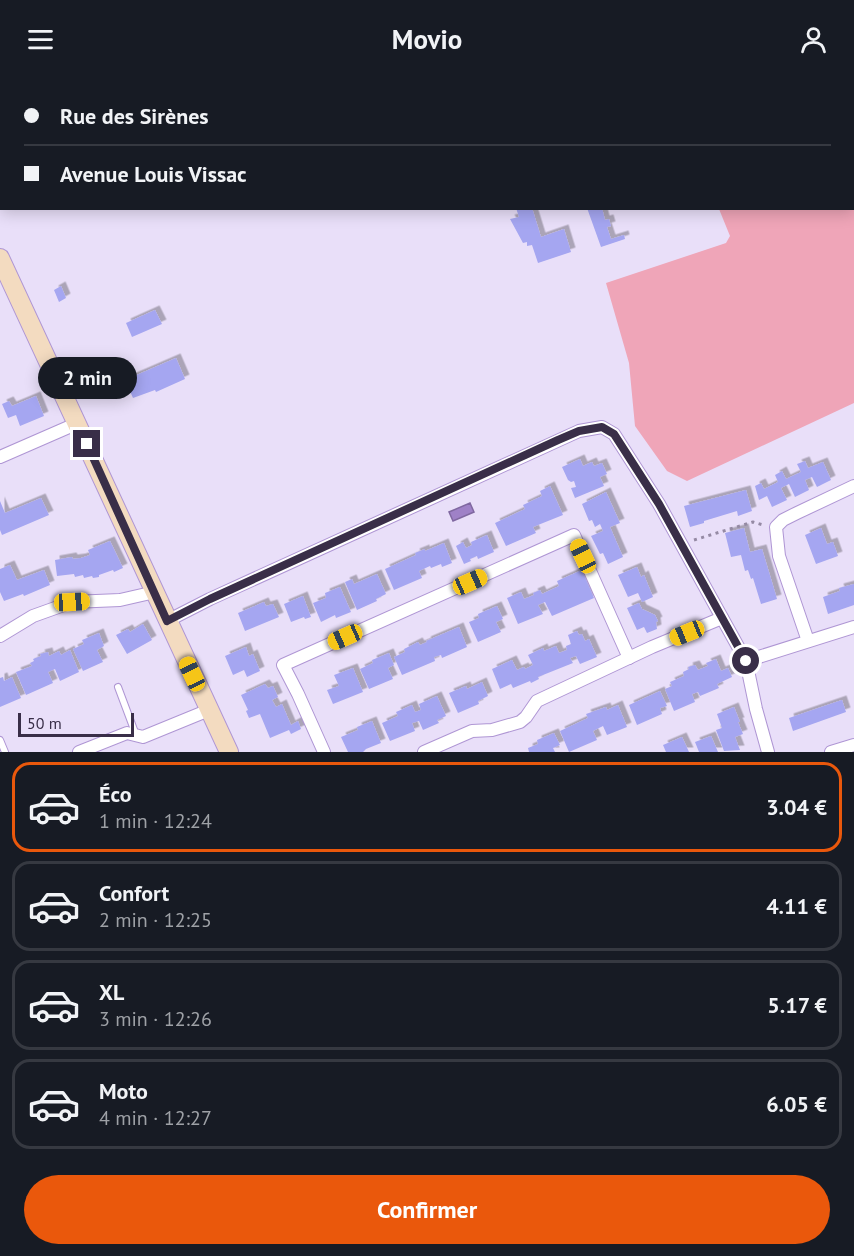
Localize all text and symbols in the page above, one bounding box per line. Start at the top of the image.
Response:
text: Movio [392,22,462,56]
icon: menu [24,23,57,56]
icon: person [797,23,830,56]
text: Rue des Sirènes [60,102,209,130]
text: Avenue Louis Vissac [60,160,247,188]
callout: 2 min [38,357,136,399]
text: 2 min [63,365,112,391]
route end [73,430,100,457]
car [567,536,599,576]
car [450,566,490,598]
car [54,592,90,612]
car [667,618,707,648]
car [325,621,365,653]
route start [732,647,759,674]
car [176,654,208,694]
scale bar [18,710,134,738]
text: 50 m [27,713,62,733]
icon: car [27,780,81,834]
text: Éco [99,780,131,808]
text: 3.04 € [766,793,827,821]
text: 1 min · 12:24 [99,808,212,834]
icon: car [27,879,81,933]
text: Confort [99,879,169,907]
text: 4.11 € [766,892,827,920]
text: 2 min · 12:25 [99,907,212,933]
icon: car [27,978,81,1032]
text: XL [99,978,124,1006]
text: 5.17 € [767,991,827,1019]
text: 3 min · 12:26 [99,1006,212,1032]
icon: car [27,1077,81,1131]
text: Moto [99,1077,148,1105]
text: 6.05 € [766,1090,827,1118]
text: 4 min · 12:27 [99,1105,212,1131]
button: Confirmer [24,1175,830,1244]

